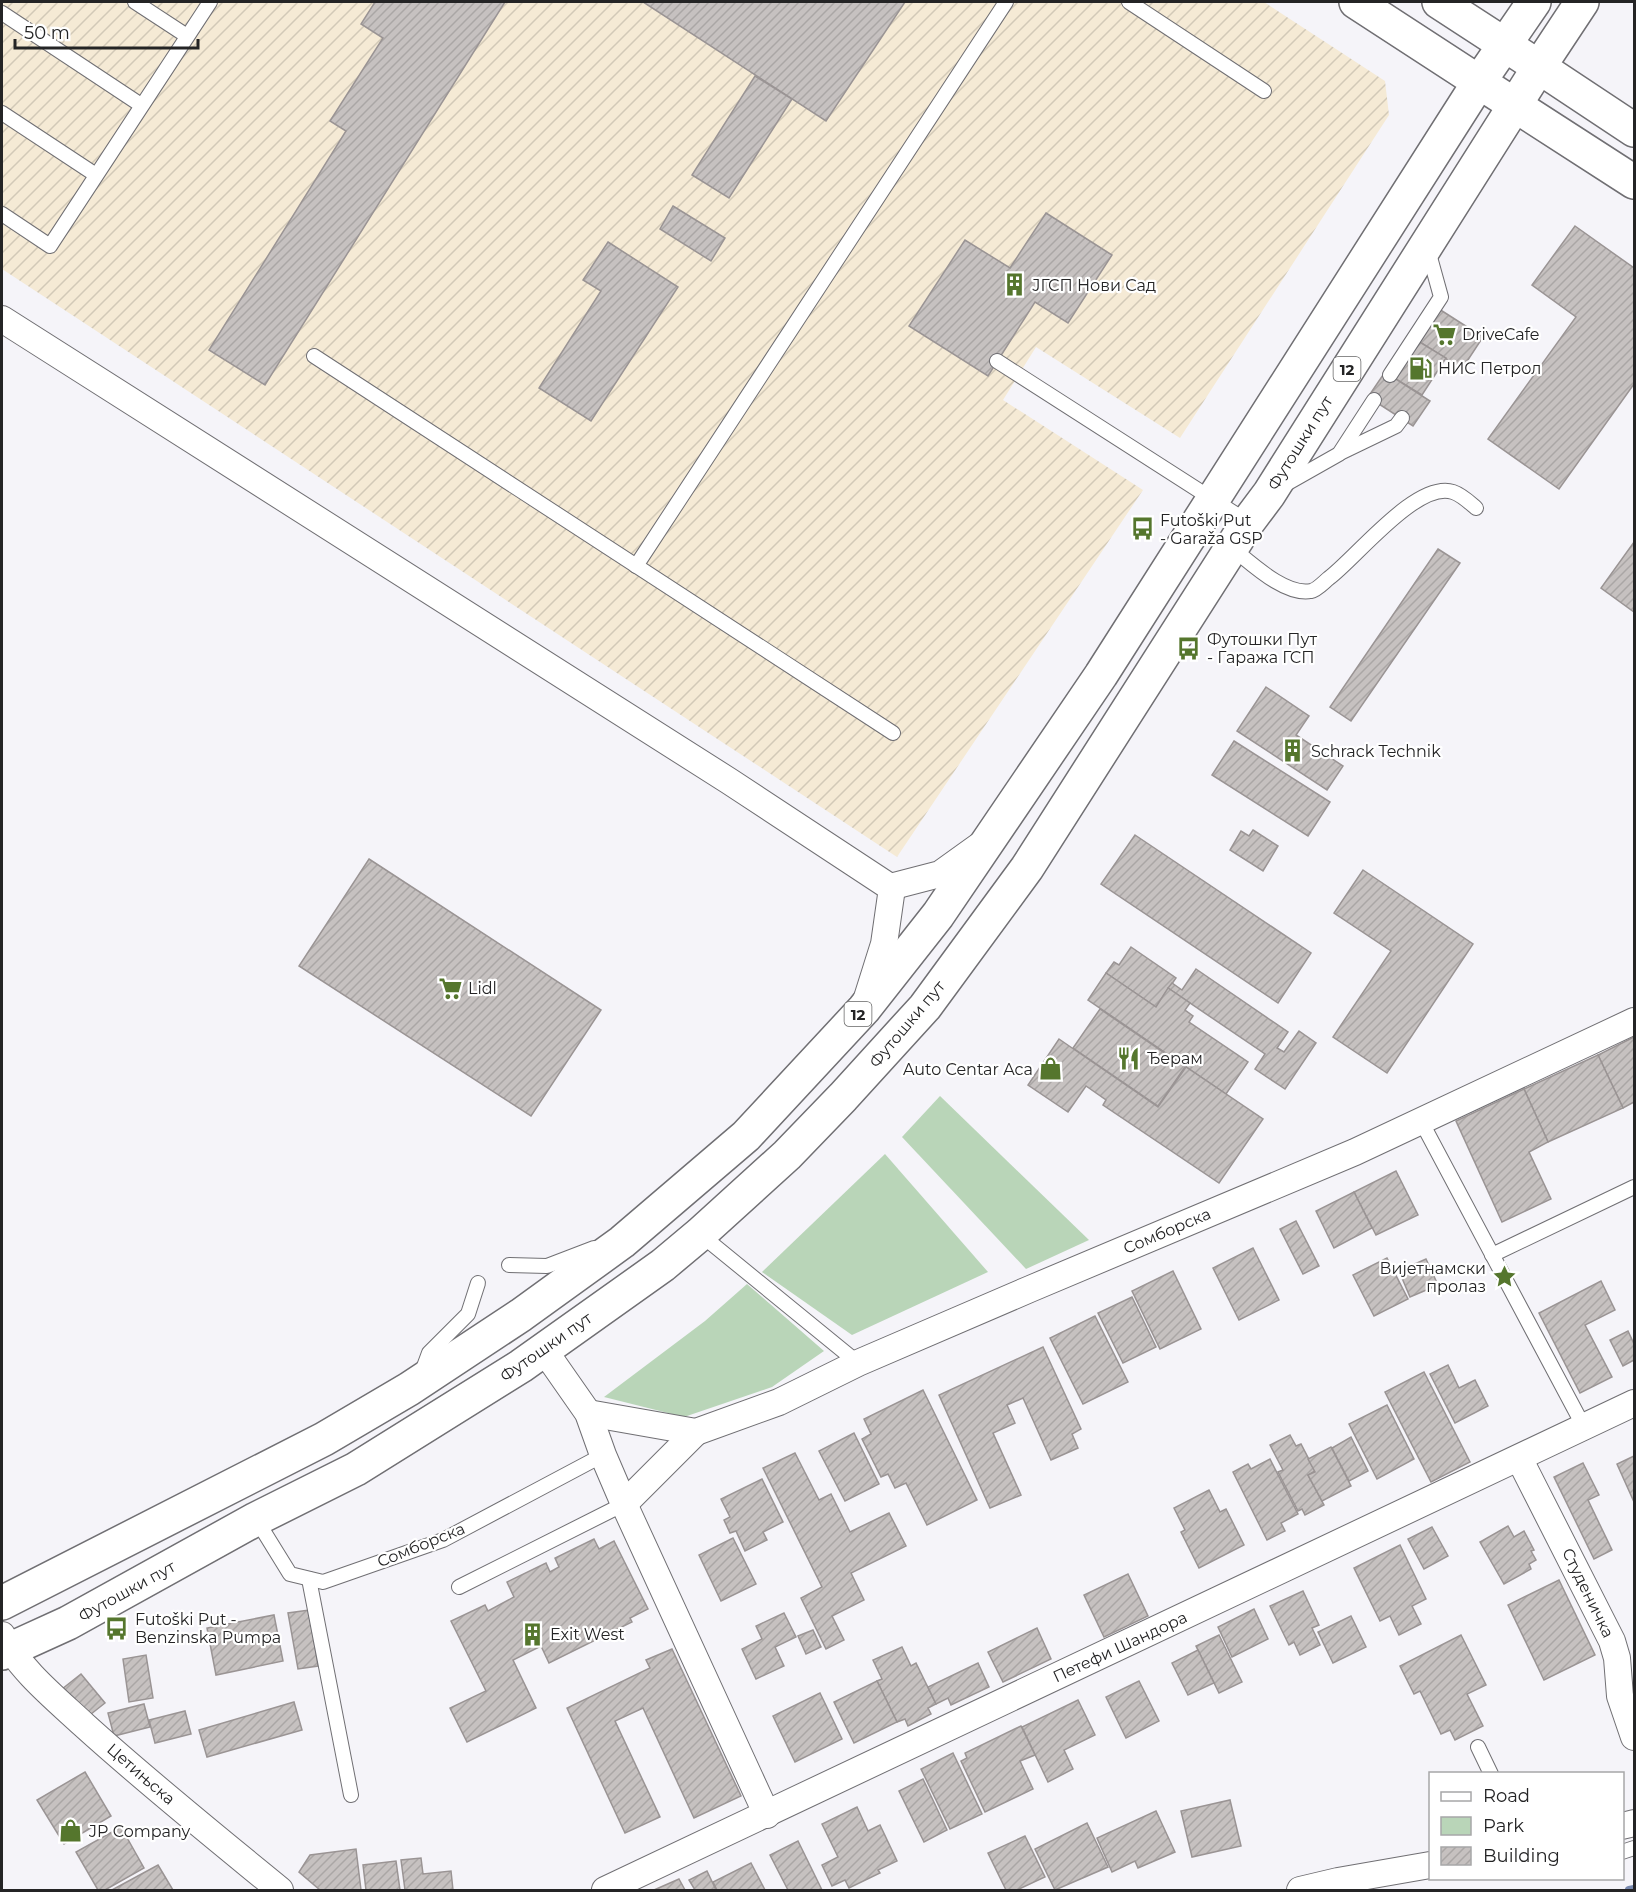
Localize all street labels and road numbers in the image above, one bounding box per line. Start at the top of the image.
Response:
road number: 12 [1334,357,1360,381]
street label: Футошки пут [1263,392,1337,494]
street label: Футошки пут [865,976,949,1071]
road number: 12 [844,1002,872,1026]
street label: Сомборска [1120,1204,1214,1258]
street label: Футошки пут [496,1308,596,1386]
street label: Сомборска [374,1519,468,1571]
street label: Студеничка [1558,1545,1618,1641]
street label: Футошки пут [75,1556,179,1625]
street label: Петефи Шандора [1050,1608,1190,1686]
street label: Цетињска [103,1739,179,1809]

